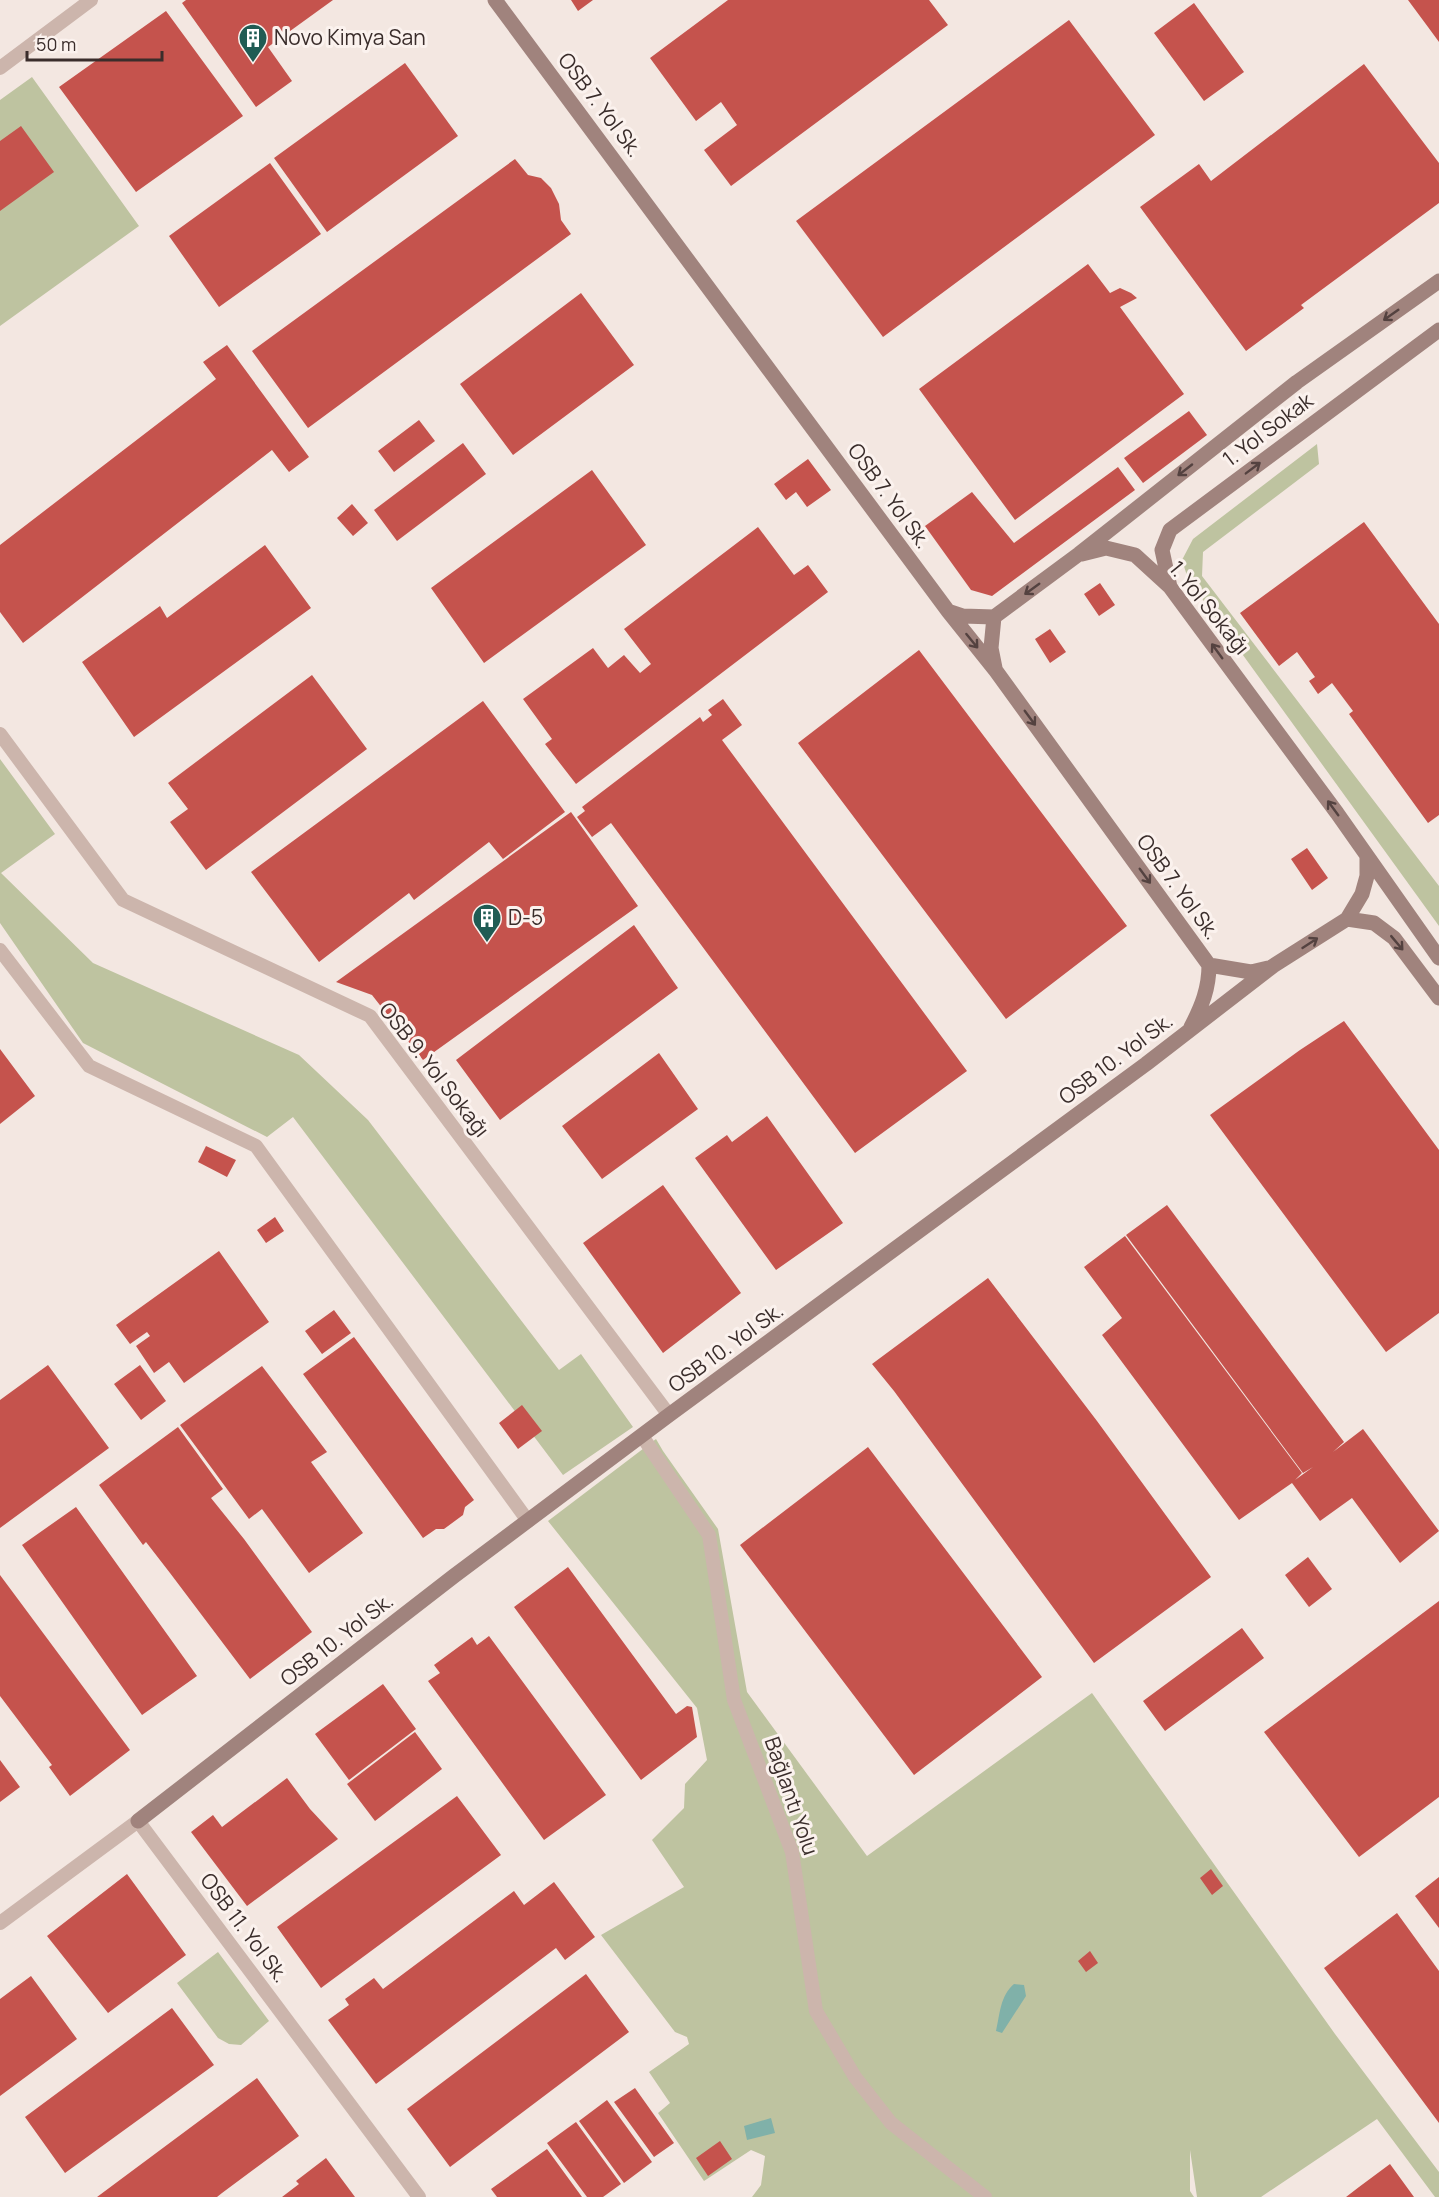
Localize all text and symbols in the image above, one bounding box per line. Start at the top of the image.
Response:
building icon: Novo Kimya San [237,22,269,64]
place label: Novo Kimya San [274,23,426,51]
scale bar [27,24,162,62]
text: 50 m [36,32,76,56]
street label: OSB 7. Yol Sk. [552,46,649,162]
one-way arrow [1384,309,1400,321]
street label: 1. Yol Sokak [1217,386,1319,472]
street label: OSB 7. Yol Sk. [842,437,938,554]
one-way arrow [1245,461,1261,474]
one-way arrow [1177,464,1193,477]
street label: 1. Yol Sokağı [1163,555,1256,660]
one-way arrow [1024,583,1040,595]
one-way arrow [965,633,978,649]
one-way arrow [1211,644,1224,660]
one-way arrow [1024,710,1036,726]
one-way arrow [1327,801,1339,817]
street label: OSB 7. Yol Sk. [1131,828,1227,945]
one-way arrow [1139,868,1151,884]
building icon: D-5 [471,902,503,944]
place label: D-5 [508,903,543,931]
one-way arrow [1390,935,1404,950]
one-way arrow [1301,936,1318,948]
street label: OSB 9. Yol Sokağı [373,996,496,1142]
street label: OSB 10. Yol Sk. [1053,1006,1178,1110]
street label: OSB 10. Yol Sk. [662,1296,789,1398]
street label: OSB 10. Yol Sk. [274,1586,399,1692]
street label: Bağlantı Yolu [759,1733,825,1859]
street label: OSB 11. Yol Sk. [194,1867,295,1988]

